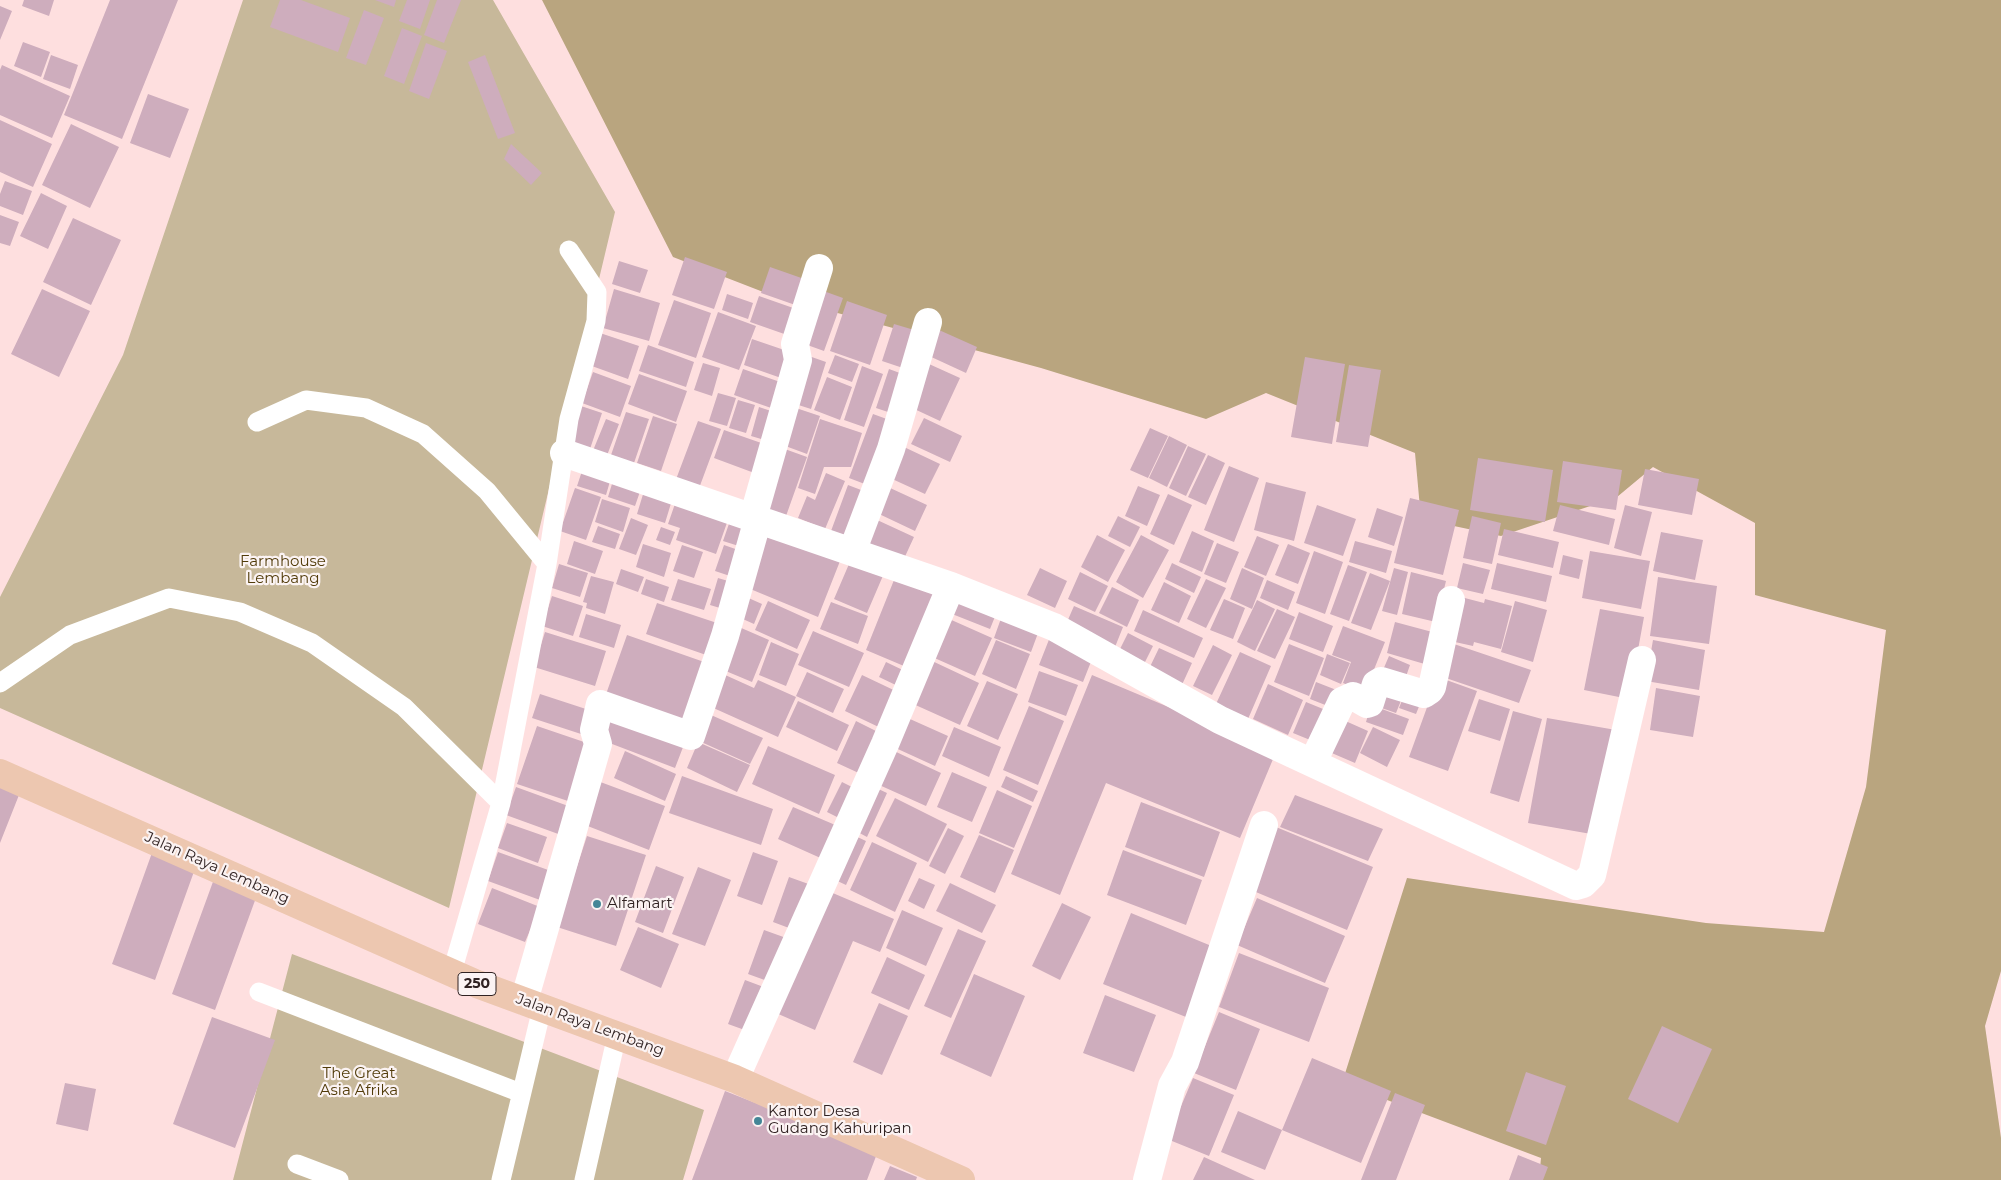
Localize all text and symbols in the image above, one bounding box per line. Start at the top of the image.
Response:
park label: Farmhouse Lembang [240,553,326,588]
street label: Jalan Raya Lembang [142,828,292,908]
place label: Alfamart [607,895,673,913]
marker: Alfamart [591,898,603,910]
road number: 250 [458,972,496,996]
street label: Jalan Raya Lembang [513,990,667,1060]
park label: The Great Asia Afrika [320,1065,398,1100]
place label: Kantor Desa Gudang Kahuripan [768,1103,912,1138]
marker: Kantor Desa Gudang Kahuripan [752,1115,764,1127]

